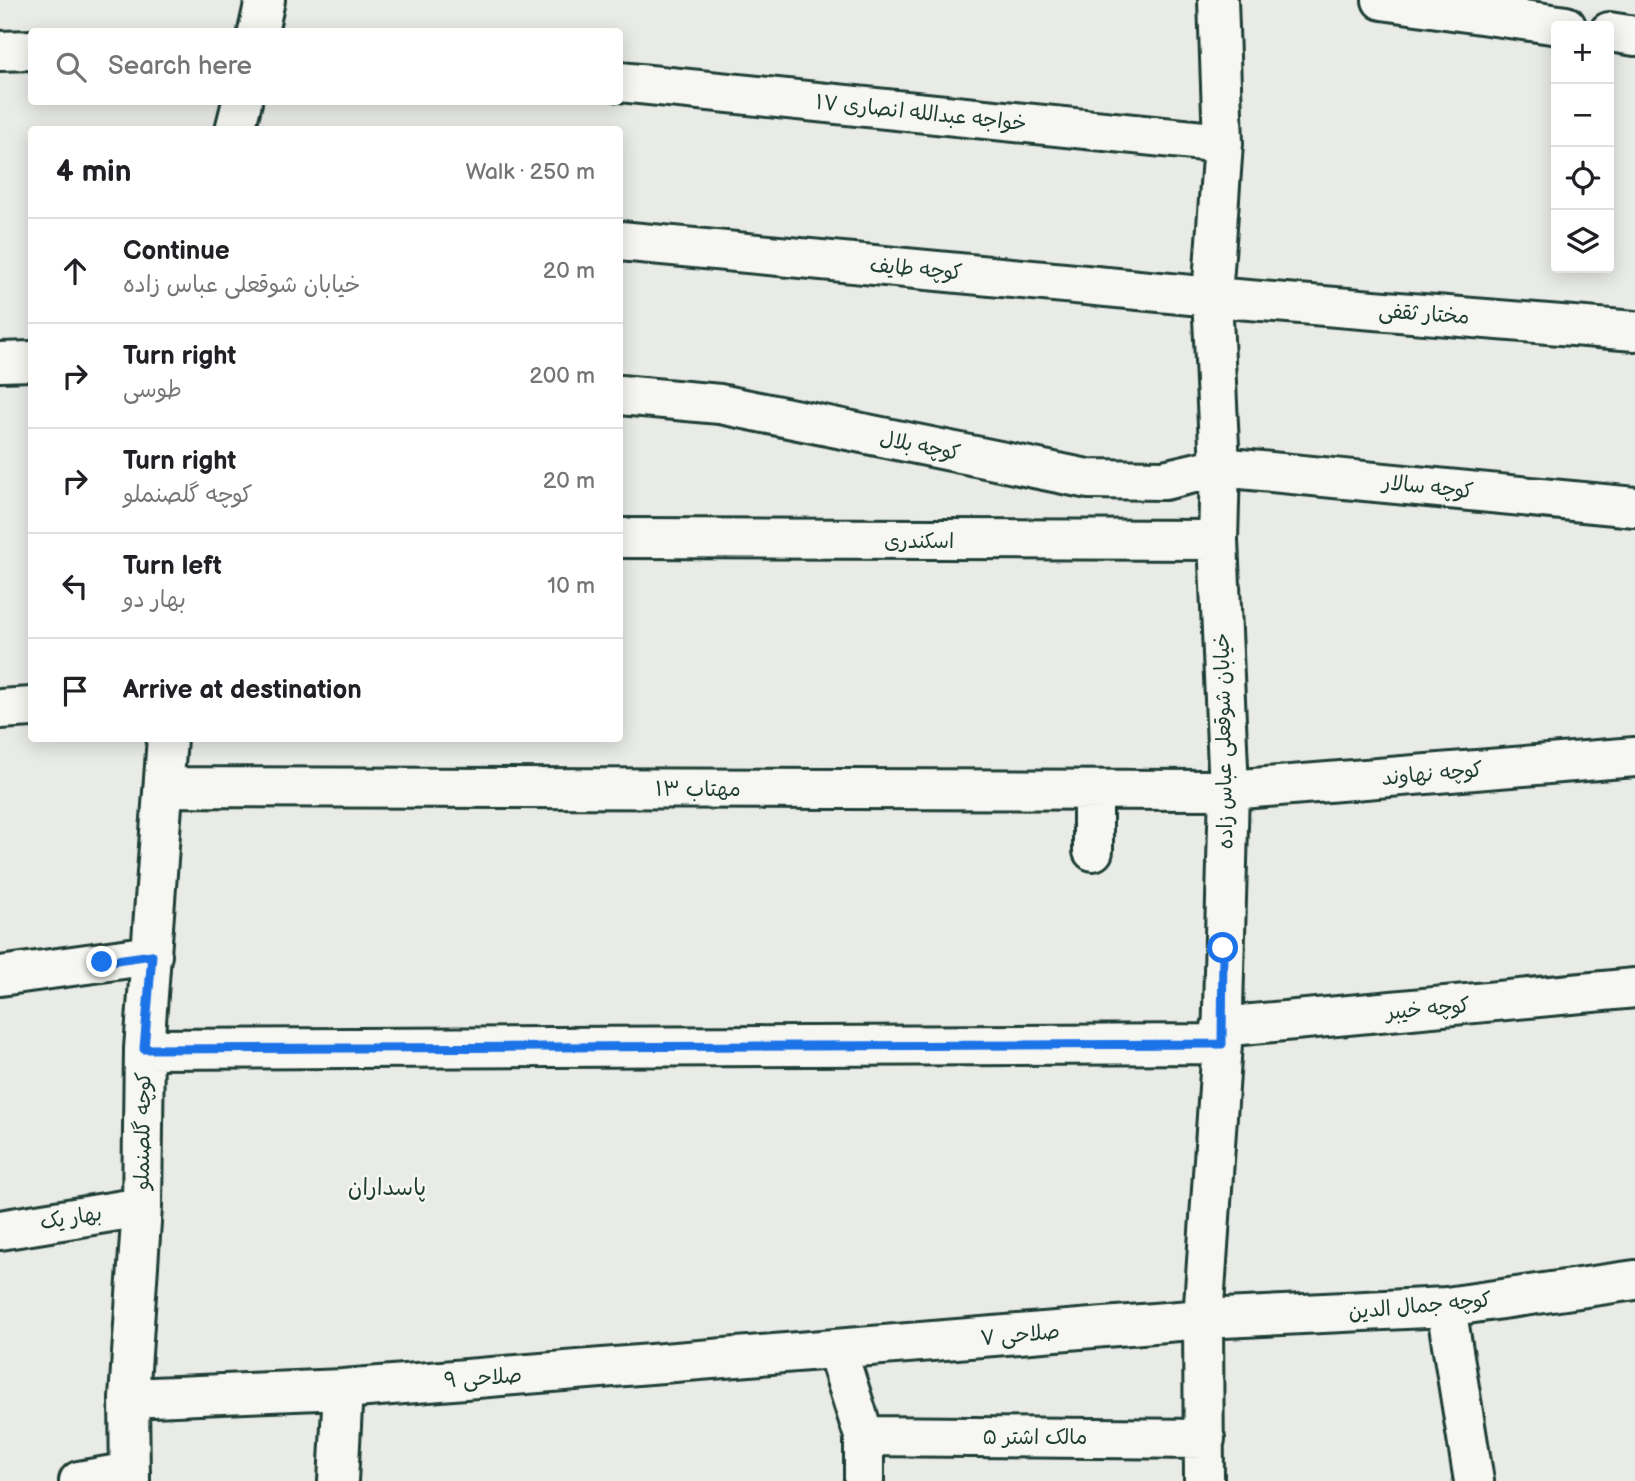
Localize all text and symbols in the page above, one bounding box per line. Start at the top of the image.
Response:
map controls [1551,21,1614,273]
button: + [1551,21,1614,84]
search box [28,28,623,105]
icon: search [52,48,90,86]
text: Search here [108,51,252,82]
button: − [1551,84,1614,147]
street label: خواجه عبدالله انصاری ۱۷ [814,89,1028,137]
button: locate [1551,147,1614,210]
text: 4 min [56,154,131,190]
text: Walk · 250 m [465,158,595,186]
button: layers [1551,210,1614,273]
text: Continue [123,236,230,267]
icon: ahead [56,252,94,290]
street label: کوچه طایف [869,253,963,285]
text: 20 m [543,257,595,285]
text: خیابان شوقعلی عباس زاده [123,271,360,299]
street label: مختار ثقفی [1378,298,1470,331]
text: Turn right [123,341,236,372]
icon: right [56,357,94,395]
text: 200 m [529,362,595,390]
text: طوسی [123,376,182,404]
street label: کوچه بلال [878,426,962,466]
text: Turn right [123,446,236,477]
icon: right [56,462,94,500]
text: 20 m [543,467,595,495]
street label: کوچه سالار [1379,470,1475,504]
text: کوچه گلصنملو [123,481,253,509]
street label: اسکندری [884,529,954,554]
text: Turn left [123,551,222,582]
icon: left [56,567,94,605]
text: 10 m [547,572,595,600]
text: بهار دو [123,586,186,614]
street label: خیابان شوقعلی عباس زاده [1210,632,1239,850]
icon: arrive [56,672,94,710]
text: Arrive at destination [123,675,362,706]
street label: کوچه نهاوند [1380,757,1484,791]
street label: مهتاب ۱۳ [655,777,741,802]
route start [1207,932,1238,963]
route end [86,946,117,977]
street label: کوچه خیبر [1383,993,1471,1025]
street label: کوچه گلصنملو [129,1072,157,1191]
district label: پاسداران [348,1174,426,1202]
street label: بهار یک [38,1201,104,1235]
street label: کوچه جمال الدین [1347,1287,1493,1325]
street label: صلاحی ۷ [979,1319,1061,1352]
street label: صلاحی ۹ [443,1363,523,1394]
street label: مالک اشتر ۵ [983,1425,1087,1450]

